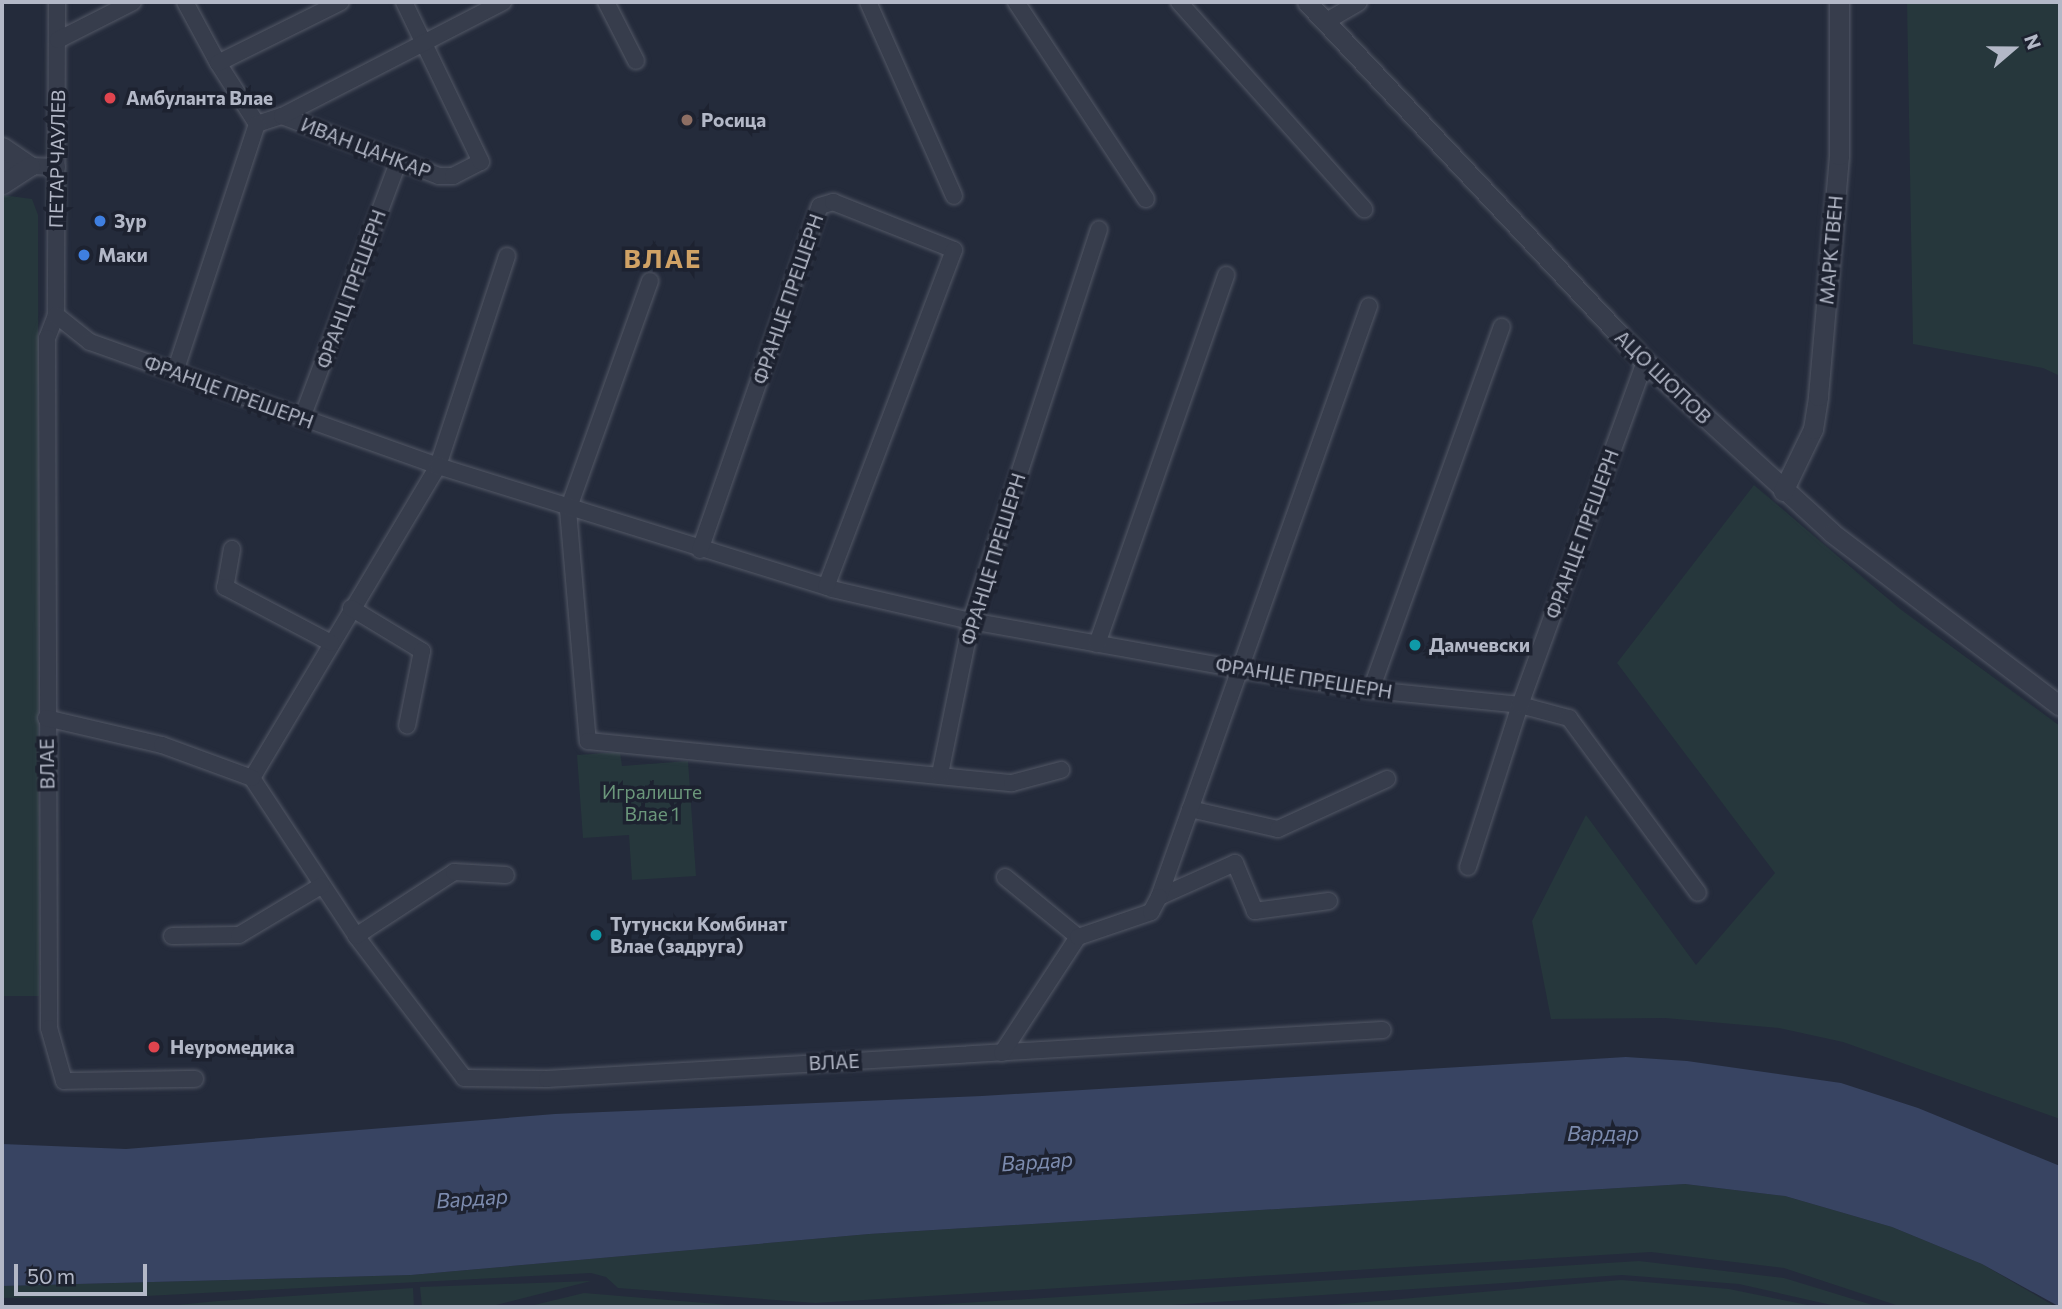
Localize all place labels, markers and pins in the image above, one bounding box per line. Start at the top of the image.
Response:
place label: Амбуланта Влае [126,87,273,109]
marker: Амбуланта Влае [100,88,120,108]
place label: Росица [701,109,766,131]
marker: Росица [679,112,695,128]
place label: Зур [114,210,147,232]
marker: Зур [92,213,108,229]
place label: Маки [98,244,148,266]
marker: Маки [76,247,92,263]
place label: Дамчевски [1429,634,1530,656]
marker: Дамчевски [1407,637,1423,653]
place label: Тутунски Комбинат Влае (задруга) [610,913,787,957]
marker: Тутунски Комбинат Влае (задруга) [588,927,604,943]
place label: Неуромедика [170,1036,294,1058]
marker: Неуромедика [144,1037,164,1057]

